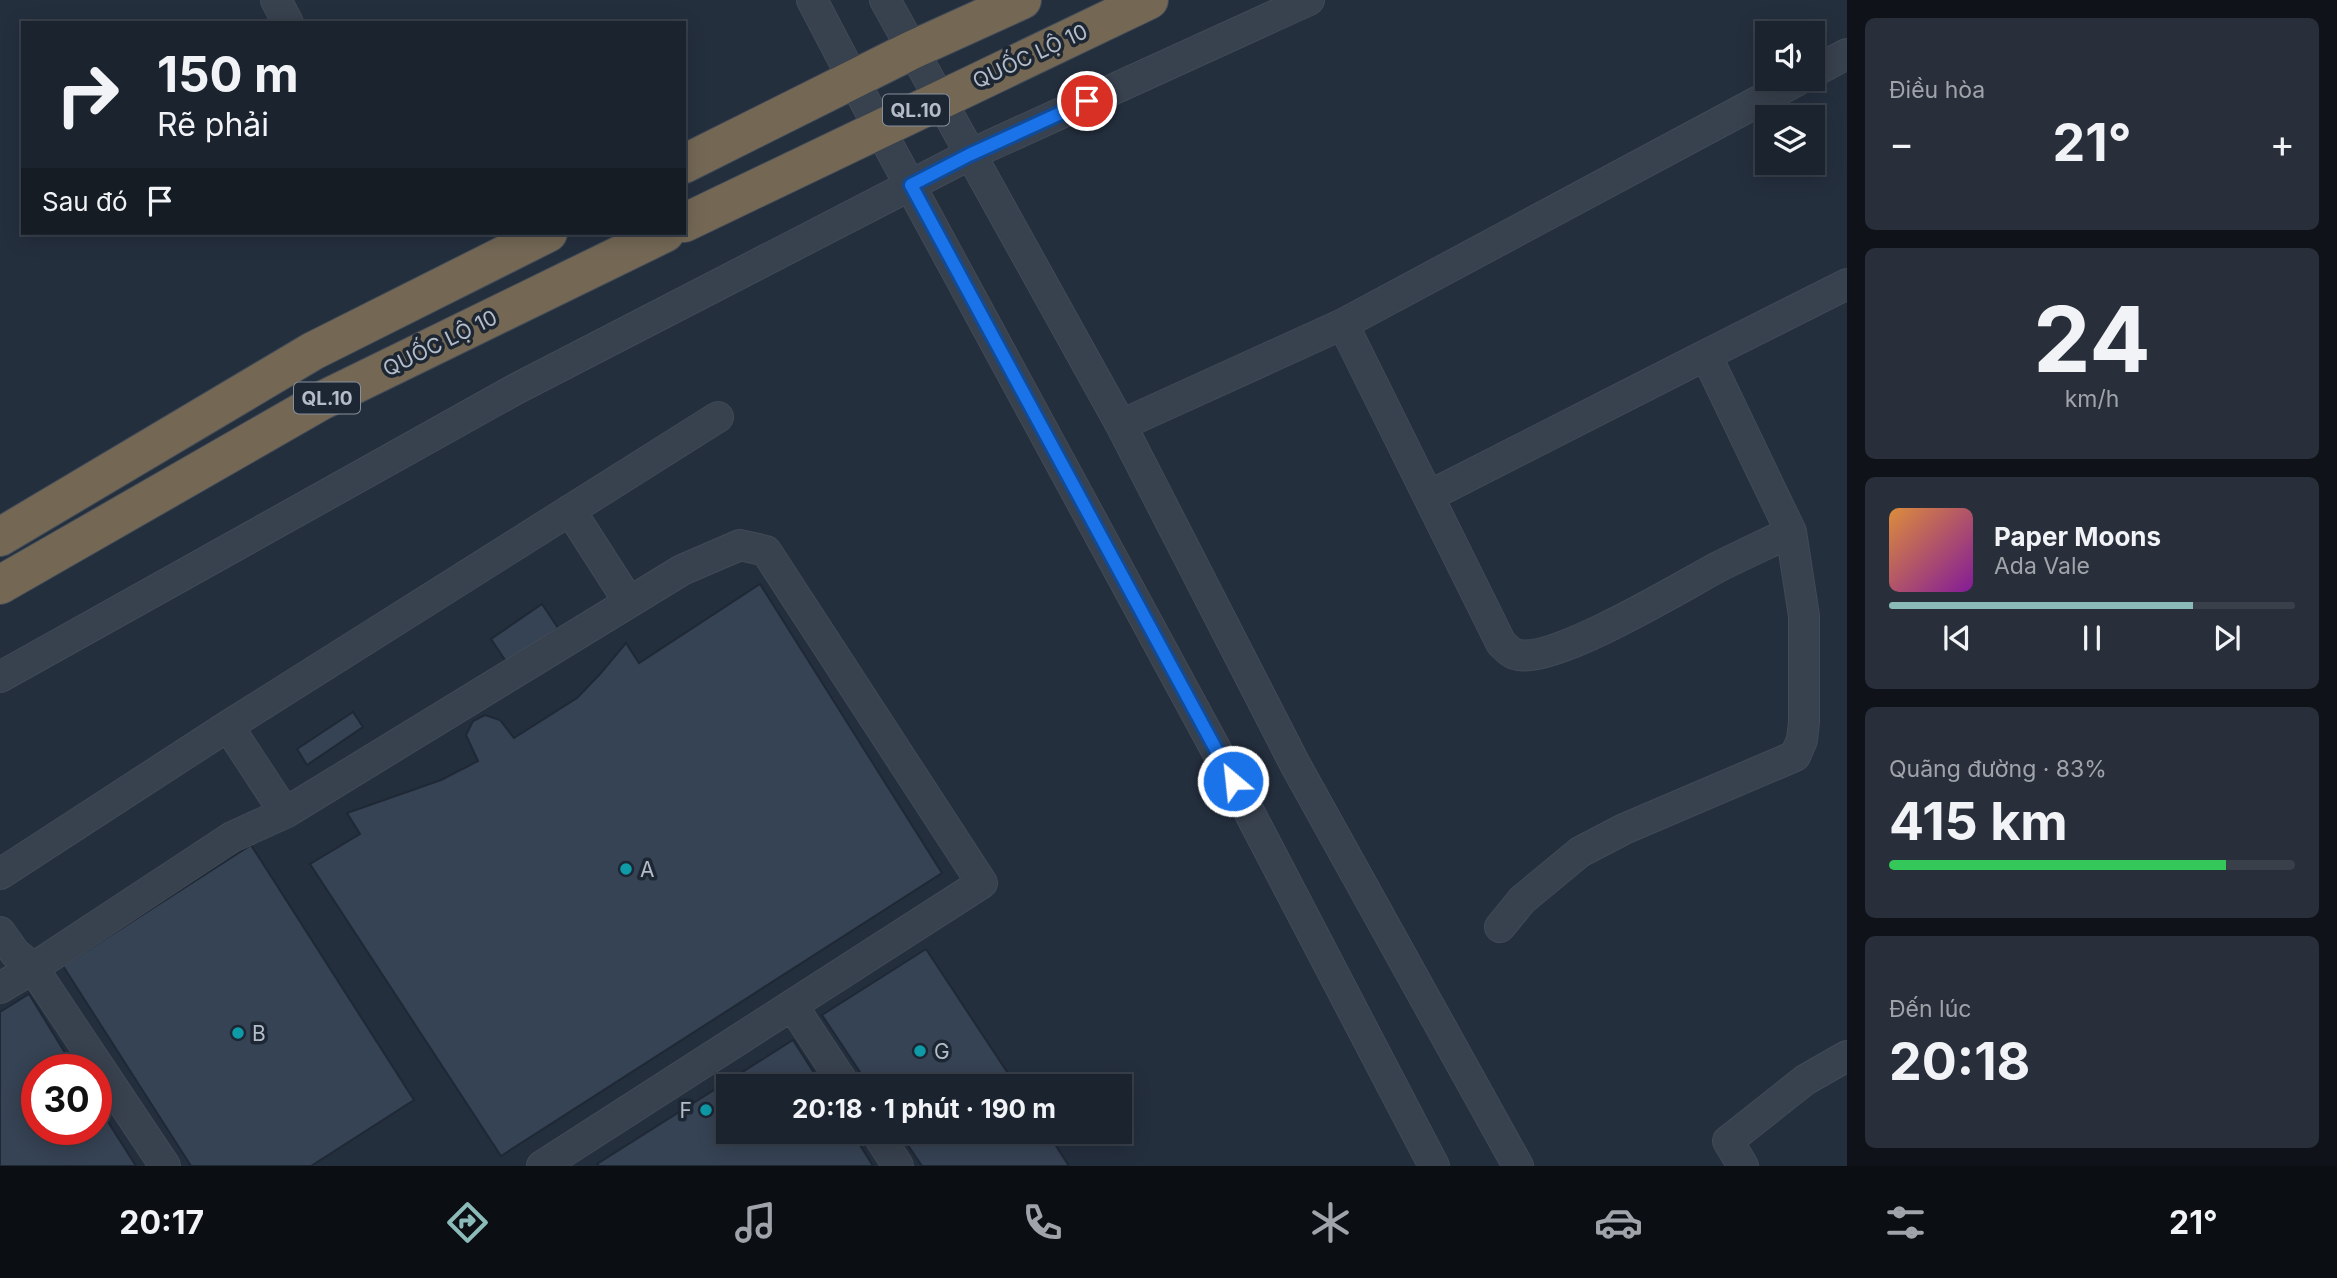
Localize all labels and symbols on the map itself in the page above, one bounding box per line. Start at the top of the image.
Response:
street label: QUỐC LỘ 10 [967,15,1091,94]
pin [1057,71,1117,131]
road number: QL.10 [883,94,949,125]
street label: QUỐC LỘ 10 [377,301,501,381]
road number: QL.10 [294,382,360,414]
position arrow [1196,744,1270,818]
place label: A [640,857,655,882]
marker: A [618,861,634,877]
place label: B [252,1021,266,1046]
marker: B [230,1025,246,1041]
place label: G [934,1039,950,1064]
marker: G [912,1043,928,1059]
speed limit sign: 30 [21,1054,112,1145]
place label: F [680,1098,692,1123]
marker: F [698,1102,714,1118]

